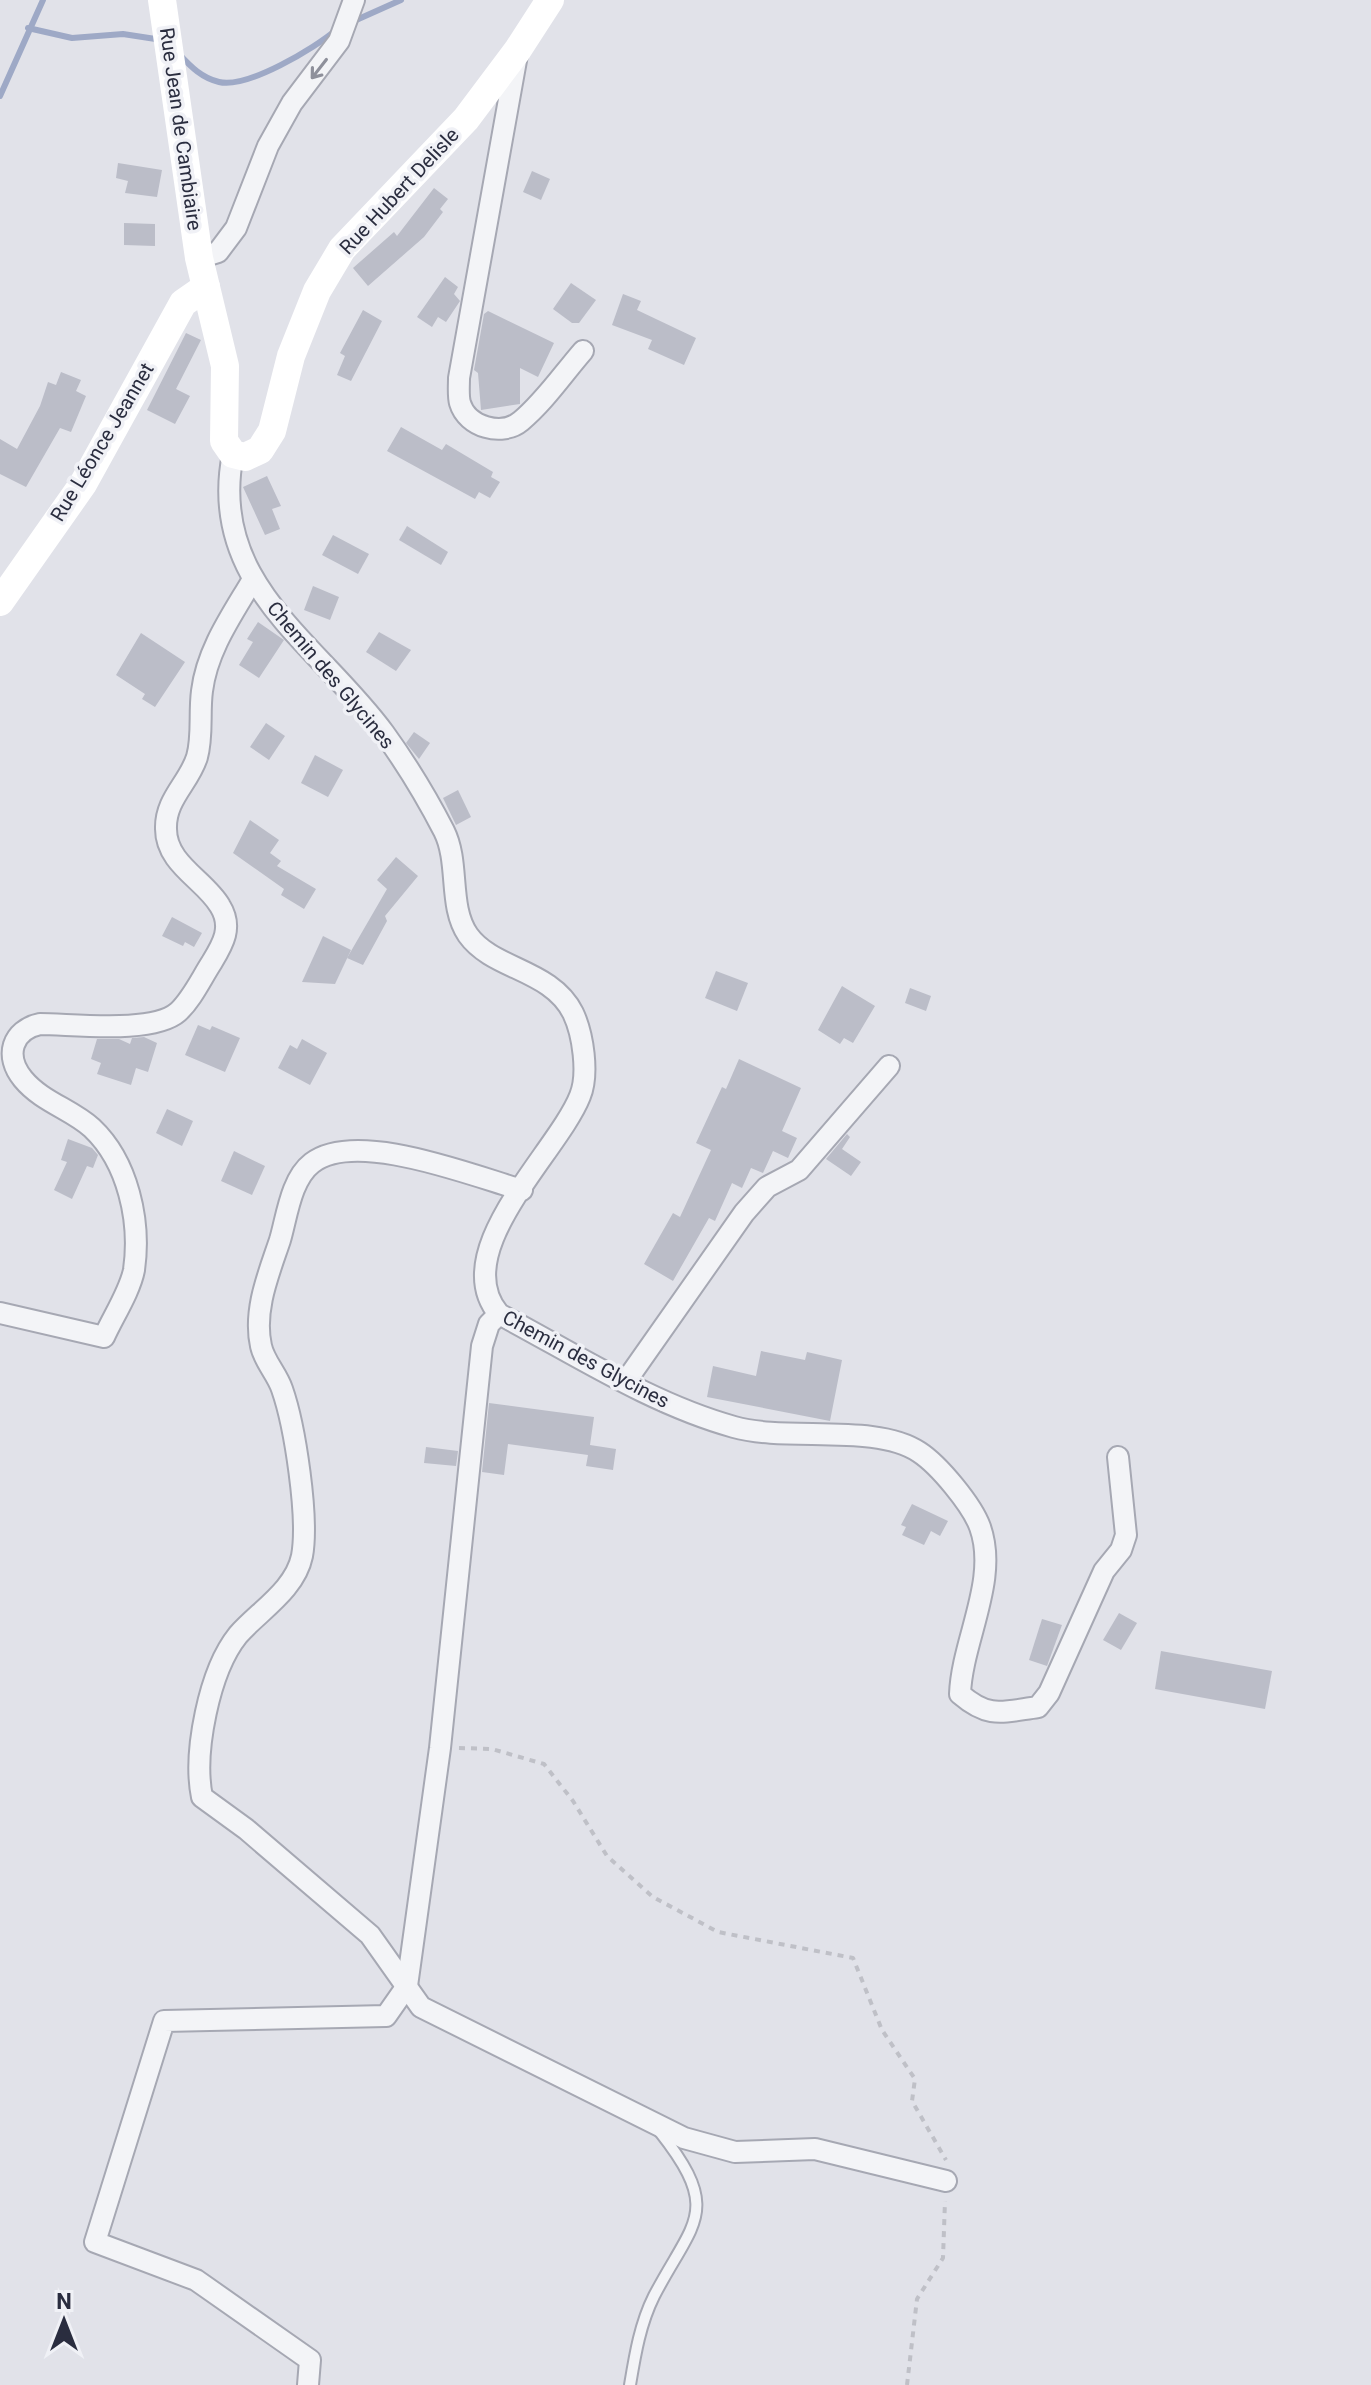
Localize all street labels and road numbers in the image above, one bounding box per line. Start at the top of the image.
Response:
street label: Rue Jean de Cambiaire [155,26,207,232]
street label: Rue Hubert Delisle [334,123,464,259]
street label: Rue Léonce Jeannet [45,358,159,526]
street label: Chemin des Glycines [262,596,400,754]
street label: Chemin des Glycines [499,1305,673,1413]

